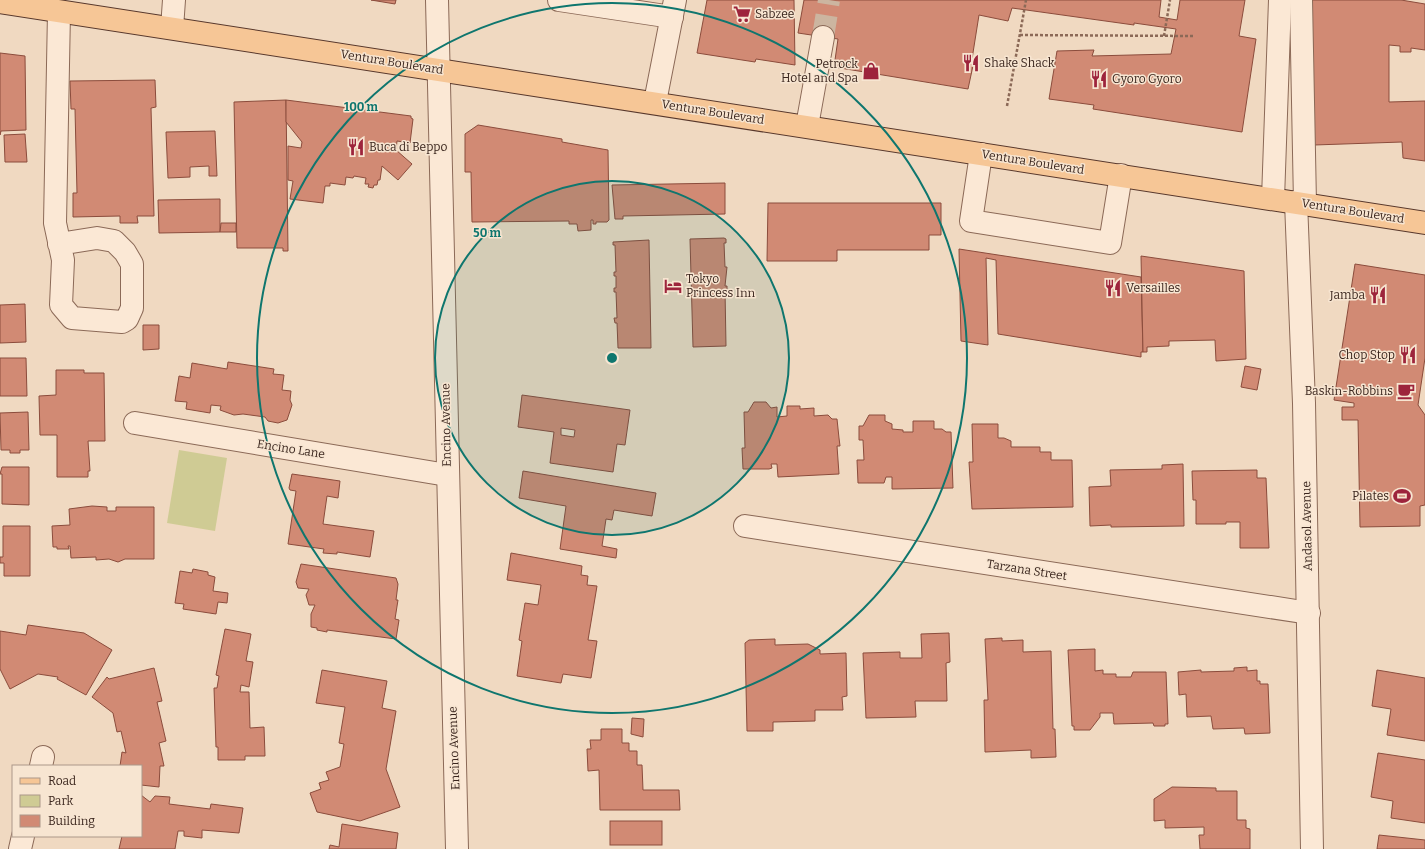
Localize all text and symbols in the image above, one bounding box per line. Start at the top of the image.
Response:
supermarket icon: Sabzee [732,4,752,24]
place label: Sabzee [755,7,794,21]
street label: Ventura Boulevard [340,47,444,77]
restaurant icon: Shake Shack [961,53,981,73]
place label: Shake Shack [984,56,1055,70]
place label: Petrock Hotel and Spa [781,57,858,85]
shop icon: Petrock Hotel and Spa [861,61,881,81]
restaurant icon: Gyoro Gyoro [1089,69,1109,89]
place label: Gyoro Gyoro [1112,72,1182,86]
street label: Ventura Boulevard [661,97,765,127]
text: 100 m [344,100,379,114]
restaurant icon: Buca di Beppo [346,137,366,157]
place label: Buca di Beppo [369,140,447,154]
street label: Ventura Boulevard [981,147,1085,177]
street label: Ventura Boulevard [1301,196,1405,226]
text: 50 m [473,226,501,240]
place label: Tokyo Princess Inn [686,272,756,300]
hotel icon: Tokyo Princess Inn [663,276,683,296]
restaurant icon: Versailles [1103,278,1123,298]
place label: Versailles [1126,281,1180,295]
restaurant icon: Jamba [1368,285,1388,305]
place label: Jamba [1329,288,1365,302]
restaurant icon: Chop Stop [1398,345,1418,365]
place label: Chop Stop [1338,348,1395,362]
centre of rings [605,351,619,365]
cafe icon: Baskin-Robbins [1396,381,1416,401]
street label: Encino Avenue [438,383,454,467]
place label: Baskin-Robbins [1305,384,1393,398]
street label: Encino Lane [256,437,326,461]
street label: Andasol Avenue [1299,481,1315,571]
sports icon: Pilates [1392,486,1412,506]
place label: Pilates [1352,489,1389,503]
street label: Tarzana Street [986,557,1069,583]
street label: Encino Avenue [446,706,462,790]
legend [12,765,142,837]
text: Road [48,774,76,788]
text: Park [48,794,74,808]
text: Building [48,814,95,828]

